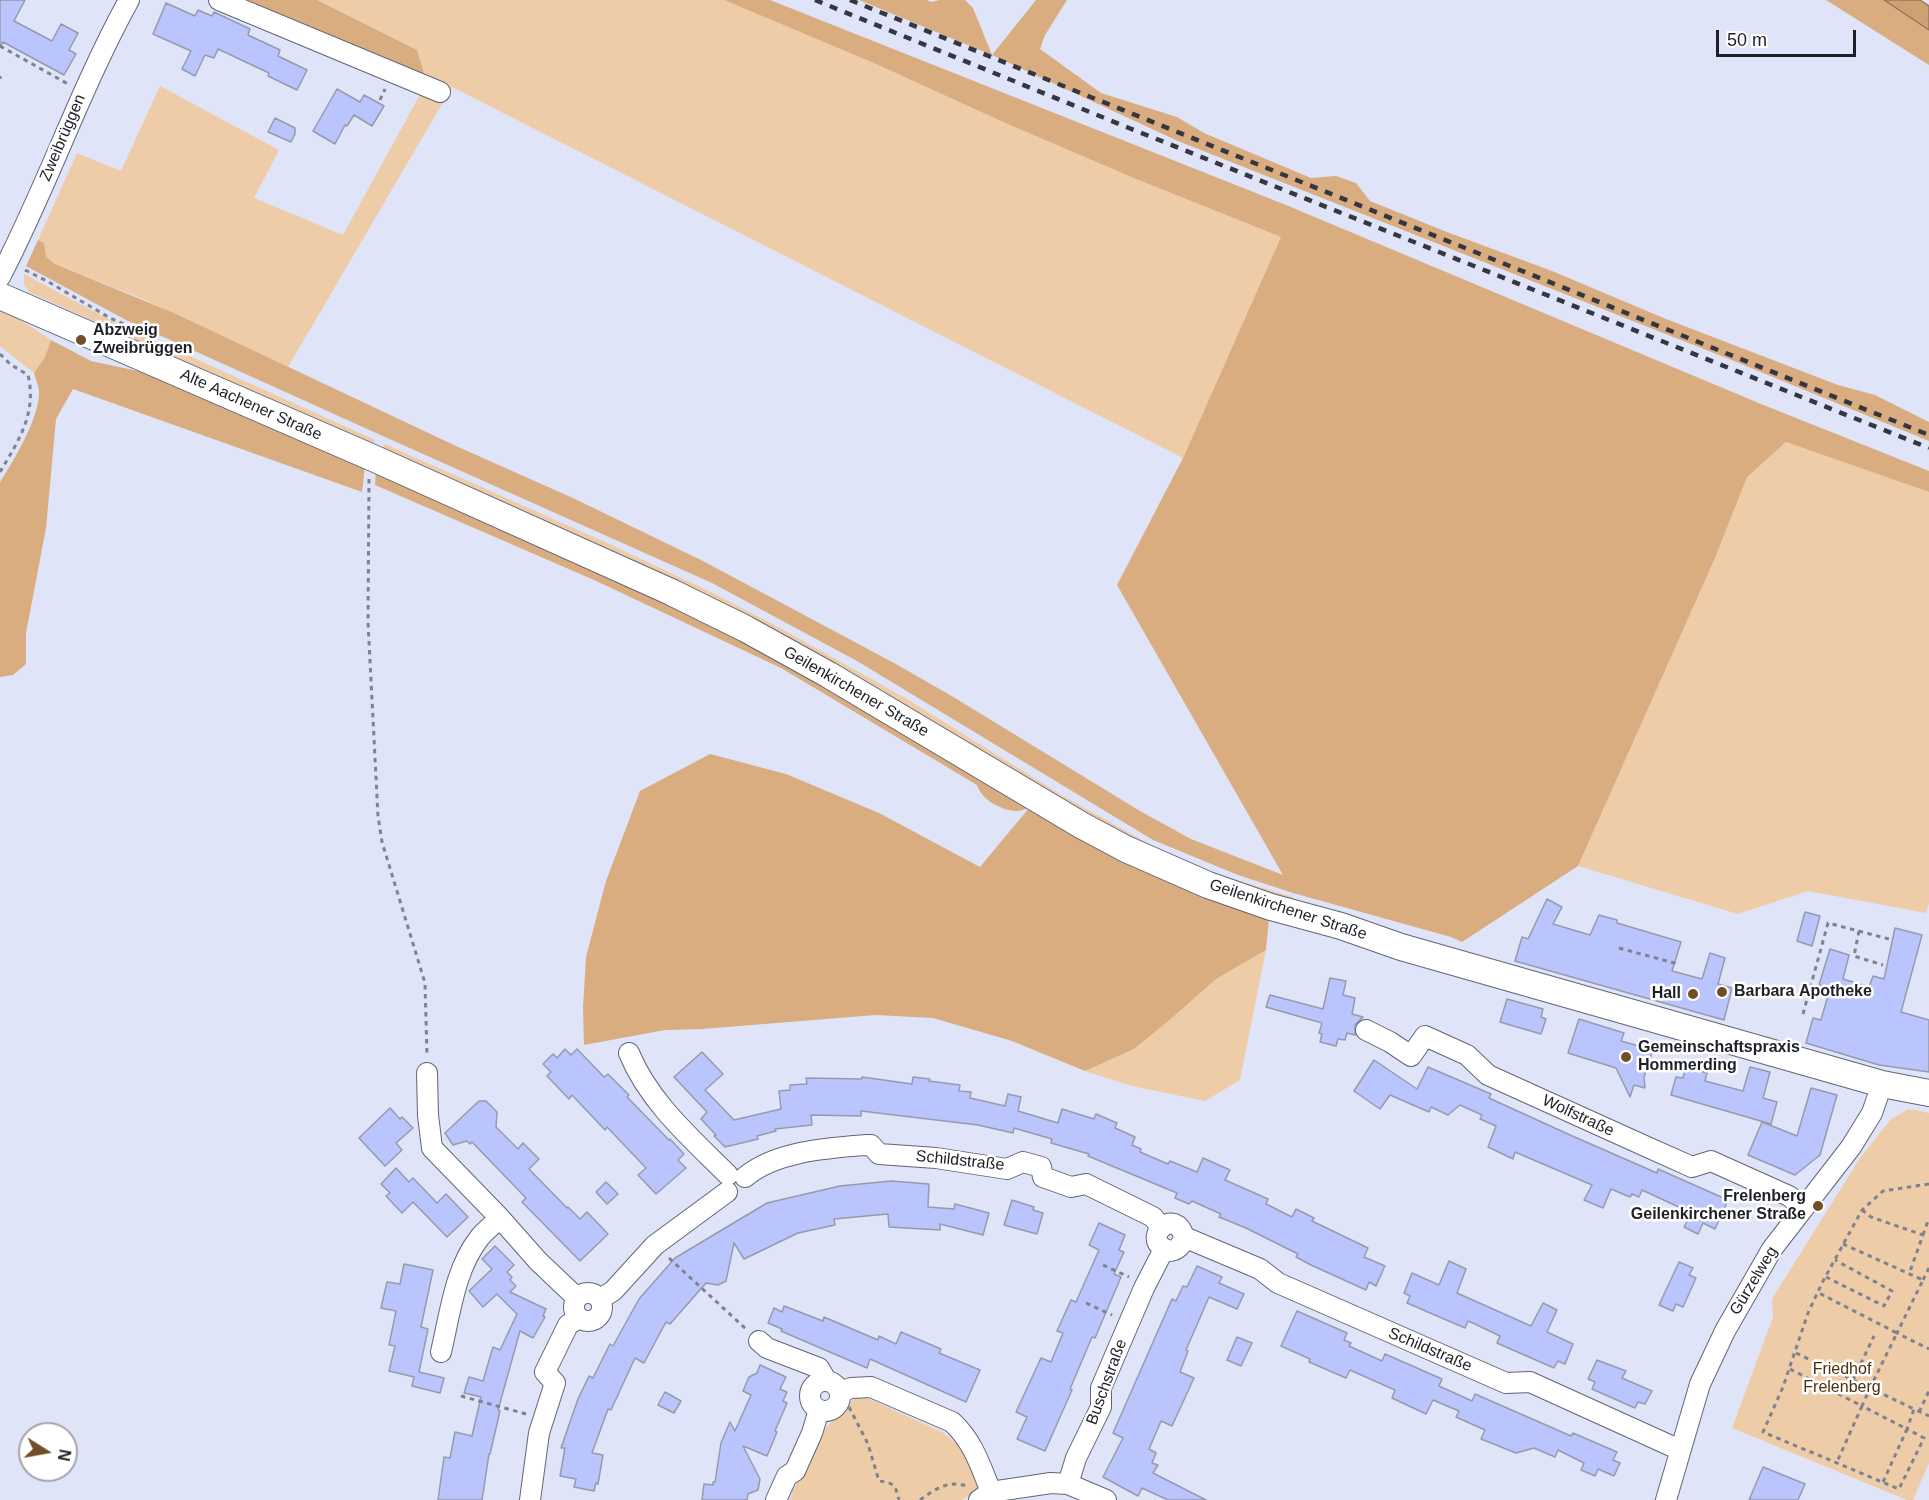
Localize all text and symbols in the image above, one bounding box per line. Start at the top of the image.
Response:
scale bar [1719,18,1858,56]
text: 50 m [1727,30,1767,50]
street label: Zweibrüggen [36,92,90,184]
place label: Abzweig Zweibrüggen [93,321,193,359]
marker: Abzweig Zweibrüggen [74,333,88,347]
street label: Alte Aachener Straße [177,365,325,445]
street label: Geilenkirchener Straße [780,643,932,741]
street label: Geilenkirchener Straße [1207,875,1369,945]
place label: Barbara Apotheke [1734,982,1872,1002]
place label: Hall [1652,984,1681,1004]
marker: Barbara Apotheke [1715,985,1729,999]
marker: Hall [1686,987,1700,1001]
place label: Gemeinschaftspraxis Hommerding [1638,1038,1800,1076]
marker: Gemeinschaftspraxis Hommerding [1619,1050,1633,1064]
street label: Wolfstraße [1539,1091,1617,1141]
street label: Schildstraße [915,1147,1005,1175]
place label: Frelenberg Geilenkirchener Straße [1631,1187,1806,1225]
marker: Frelenberg Geilenkirchener Straße [1811,1199,1825,1213]
street label: Gürzelweg [1726,1243,1782,1319]
street label: Schildstraße [1385,1324,1475,1376]
street label: Buschstraße [1083,1337,1131,1427]
park label: Friedhof Frelenberg [1803,1360,1881,1398]
north arrow [18,1422,78,1482]
text: N [55,1448,74,1462]

